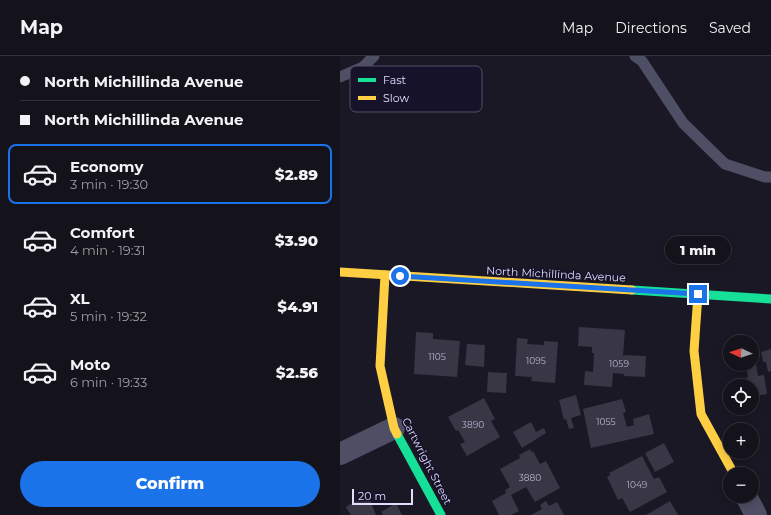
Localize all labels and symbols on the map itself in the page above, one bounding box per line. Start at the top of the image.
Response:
legend [350,66,482,112]
text: Fast [383,73,407,87]
text: Slow [383,91,409,105]
callout: 1 min [665,236,731,264]
street label: North Michillinda Avenue [486,263,627,285]
route start [391,267,409,285]
route end [689,285,707,303]
north arrow [723,335,759,371]
house number: 1105 [428,351,446,362]
house number: 1095 [526,355,546,366]
house number: 1059 [609,358,629,369]
street label: Cartwright Street [399,415,455,507]
house number: 1055 [596,416,616,427]
house number: 3890 [462,419,484,430]
house number: 3880 [519,472,541,483]
house number: 1049 [627,479,648,490]
scale bar [352,487,413,506]

